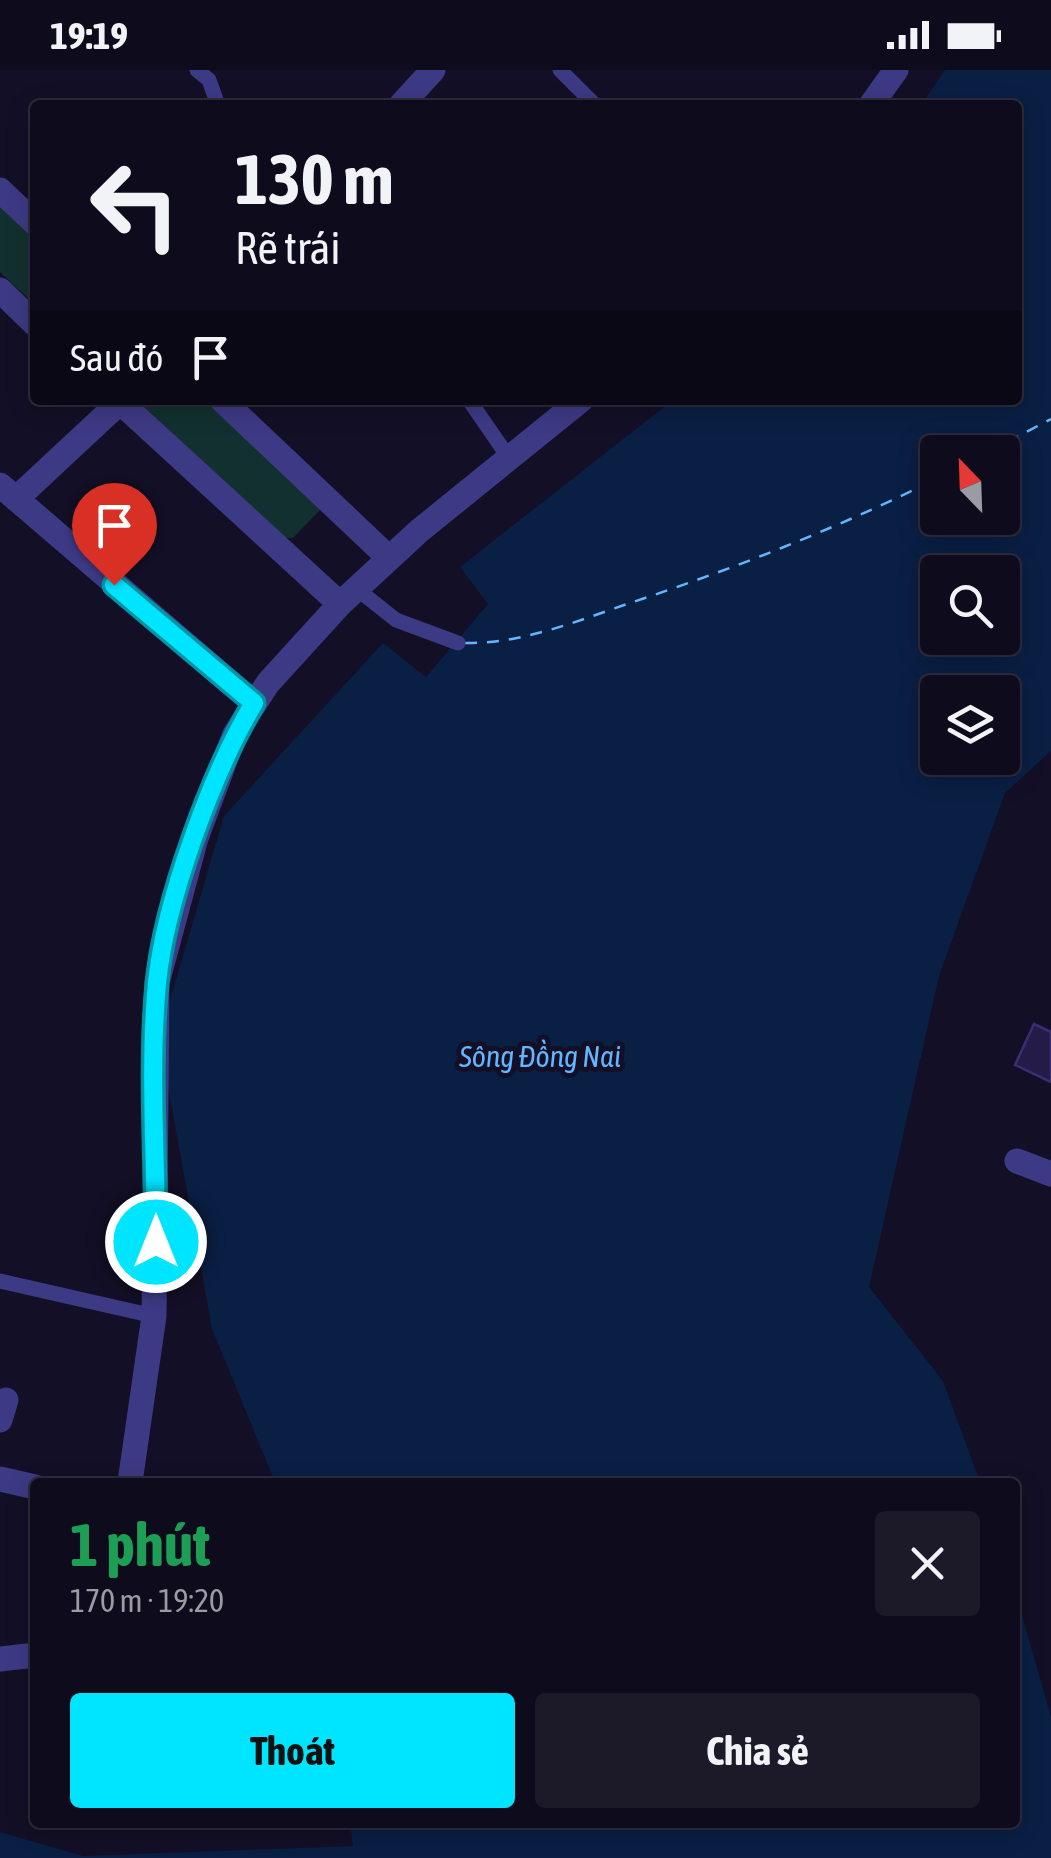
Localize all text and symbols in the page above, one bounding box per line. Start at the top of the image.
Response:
text: 19:19 [50,14,128,57]
text: 130 m [235,139,394,219]
icon: left [70,140,200,270]
text: Rẽ trái [235,222,341,274]
icon: arrive [183,330,238,385]
text: Sau đó [70,336,163,379]
north arrow [920,435,1020,535]
map controls [920,435,1020,775]
pin [72,483,157,586]
icon: arrive [87,498,142,553]
button: search [920,555,1020,655]
button: layers [920,675,1020,775]
water label: Sông Đồng Nai [458,1039,621,1073]
position arrow [104,1190,208,1294]
text: 1 phút [70,1510,210,1579]
button: close [875,1511,980,1616]
text: 170 m · 19:20 [70,1582,224,1619]
button: Thoát [70,1693,515,1808]
button: Chia sẻ [535,1693,980,1808]

